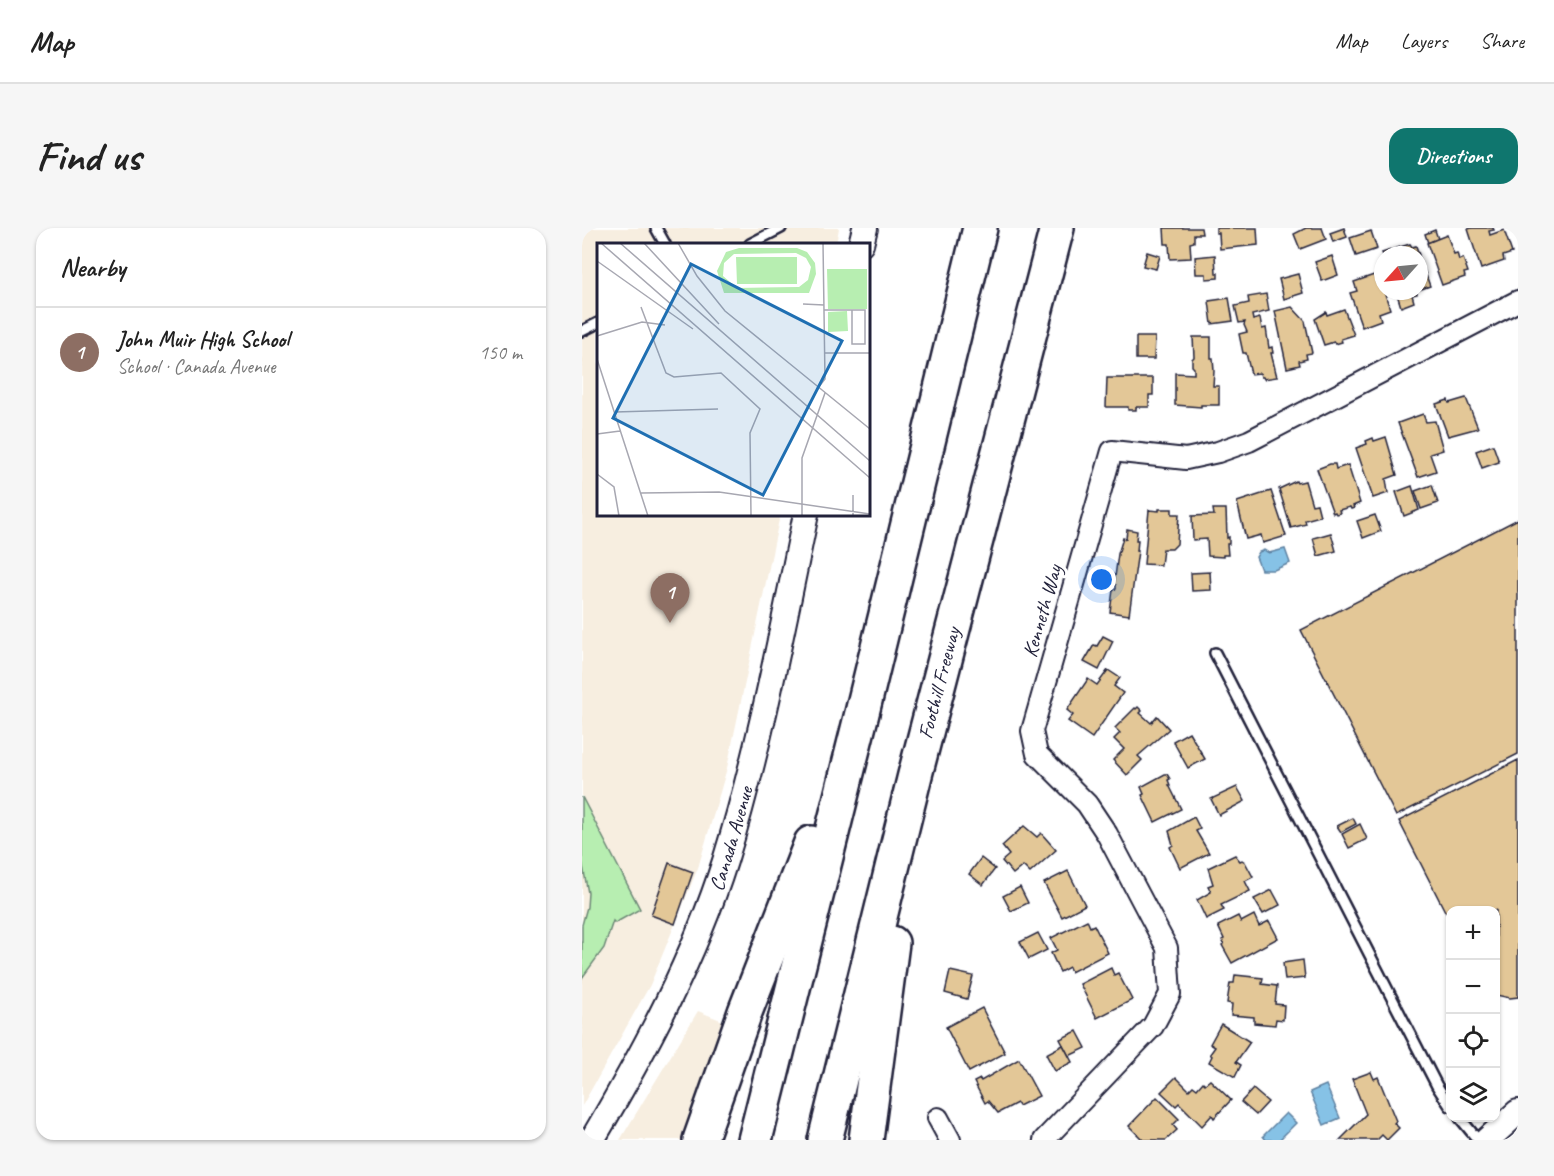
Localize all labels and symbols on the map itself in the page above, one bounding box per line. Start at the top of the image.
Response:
inset map [597,243,870,516]
north arrow [1374,246,1428,300]
street label: Kenneth Way [1016,560,1068,660]
your location [1087,565,1116,594]
pin: 1 [650,574,689,623]
street label: Foothill Freeway [912,623,966,741]
street label: Canada Avenue [703,783,759,894]

